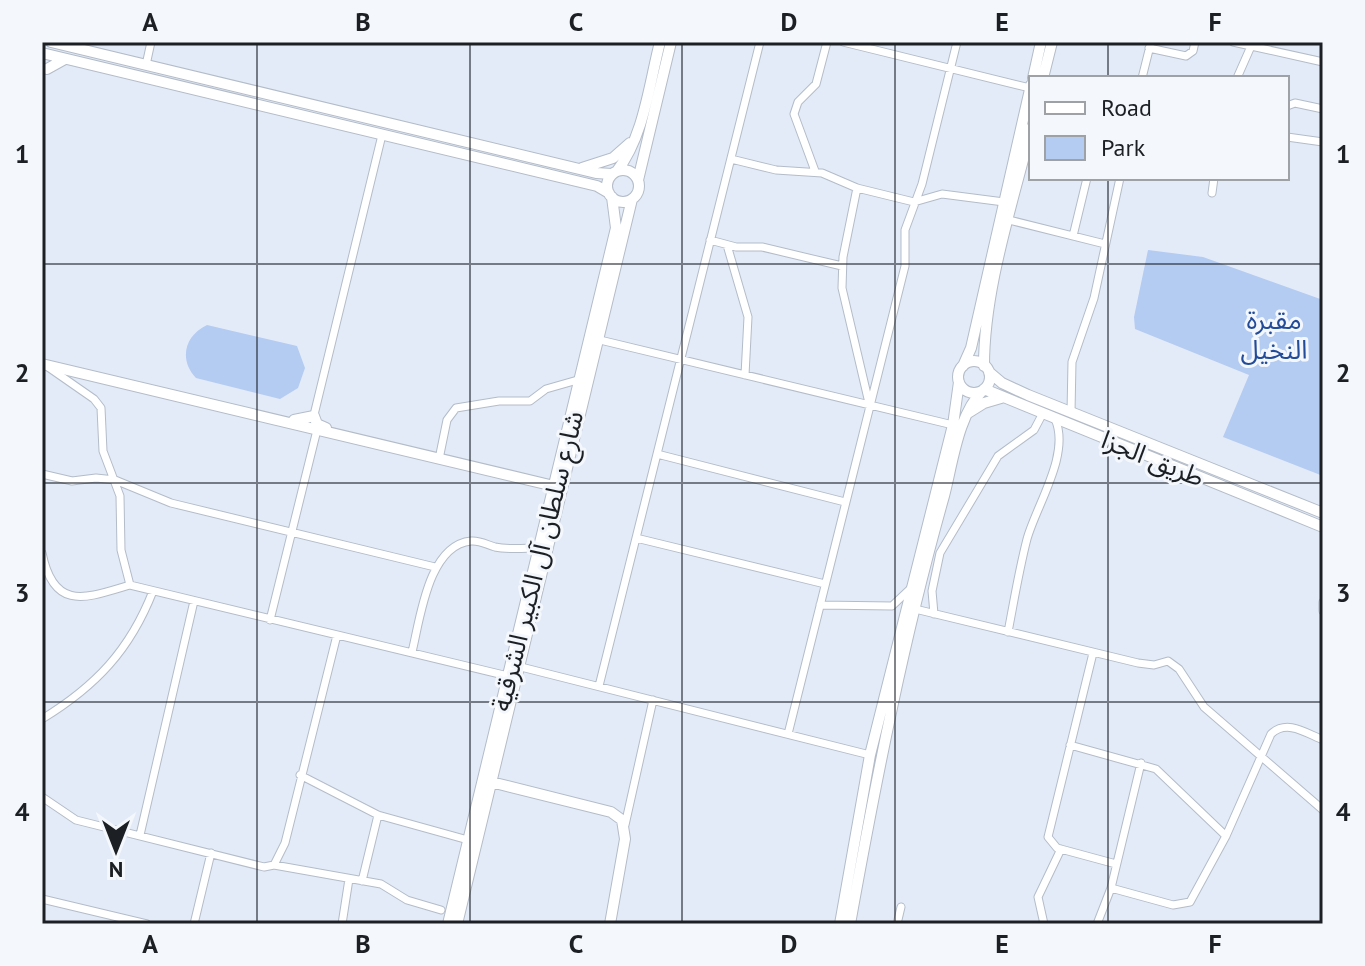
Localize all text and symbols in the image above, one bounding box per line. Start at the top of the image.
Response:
text: A [142,5,158,38]
text: B [355,5,371,38]
text: C [569,5,583,38]
text: D [781,5,797,38]
text: E [995,5,1009,38]
text: F [1208,5,1222,38]
legend [1029,76,1289,180]
text: Road [1101,92,1152,123]
text: Park [1101,132,1146,163]
text: 1 [15,137,29,170]
text: 1 [1336,137,1350,170]
park label: مقبرة النخيل [1240,303,1308,366]
text: 2 [15,356,29,389]
text: 2 [1336,356,1350,389]
street label: شارع سلطان آل الكبير الشرقية [484,407,593,715]
street label: طريق الجزا [1097,422,1209,494]
text: 3 [15,576,29,609]
text: 3 [1336,576,1350,609]
text: 4 [15,795,30,828]
text: 4 [1336,795,1351,828]
north arrow [76,810,156,890]
text: N [109,856,123,884]
text: A [142,927,158,960]
text: B [355,927,371,960]
text: C [569,927,583,960]
text: D [781,927,797,960]
text: E [995,927,1009,960]
text: F [1208,927,1222,960]

